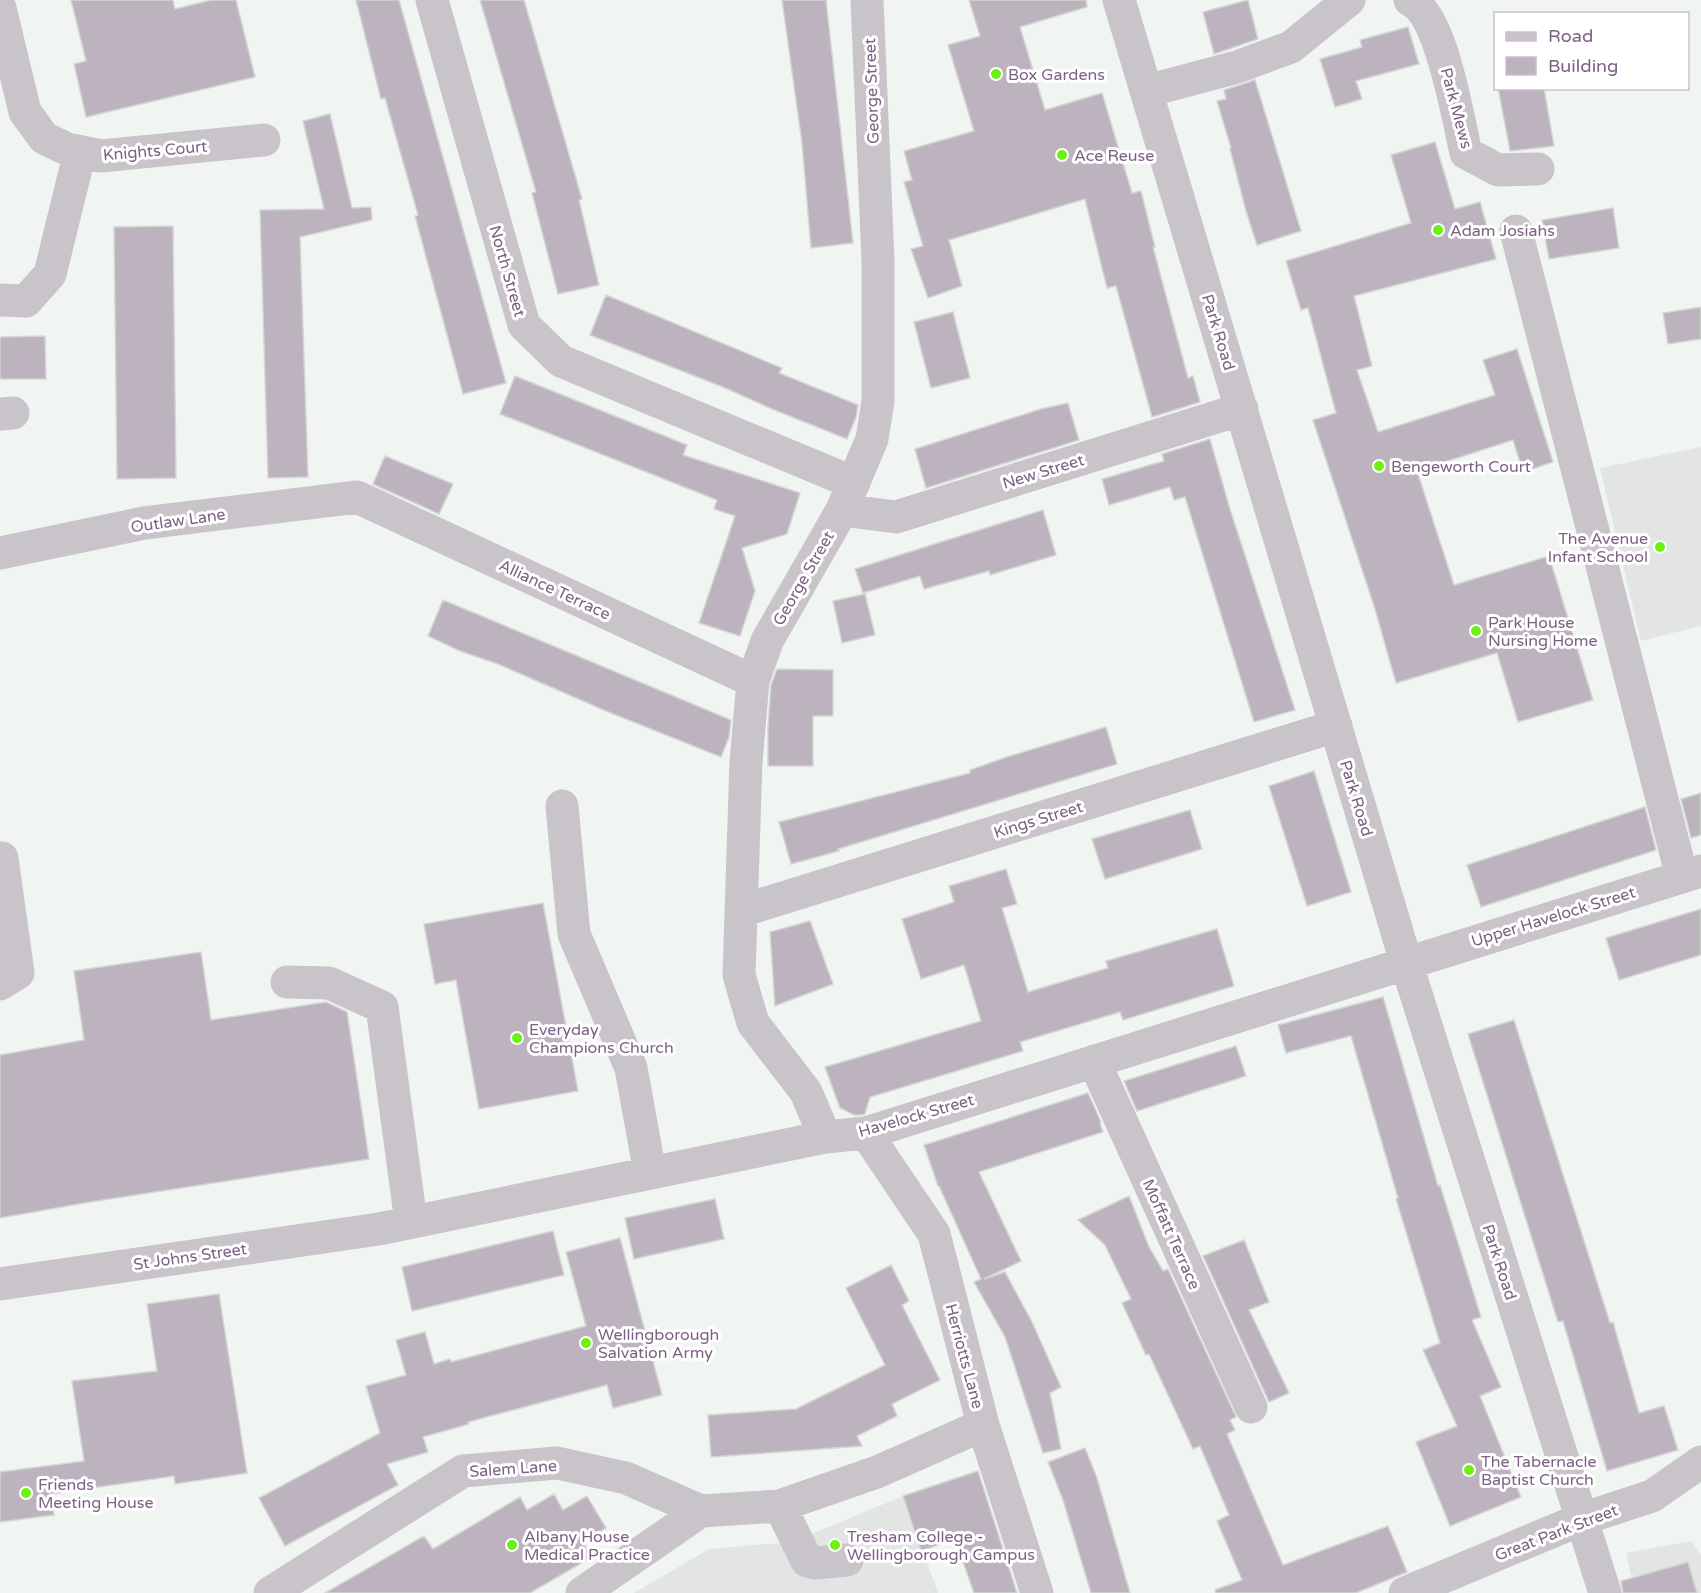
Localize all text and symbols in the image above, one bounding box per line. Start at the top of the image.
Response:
legend [1494,12,1689,90]
text: Road [1548,25,1593,47]
street label: George Street [860,38,884,144]
text: Building [1548,55,1618,77]
place label: Box Gardens [1008,65,1105,85]
street label: Park Mews [1436,66,1476,151]
marker: Box Gardens [989,67,1003,81]
street label: Knights Court [102,136,208,166]
place label: Ace Reuse [1074,146,1154,166]
marker: Ace Reuse [1055,148,1069,162]
place label: Adam Josiahs [1450,221,1555,241]
street label: North Street [484,223,530,319]
marker: Adam Josiahs [1431,223,1445,237]
street label: Park Road [1197,292,1239,373]
street label: New Street [1000,450,1086,494]
place label: Bengeworth Court [1391,457,1531,477]
marker: Bengeworth Court [1372,459,1386,473]
street label: Outlaw Lane [130,504,227,538]
street label: George Street [769,528,839,629]
place label: The Avenue Infant School [1548,529,1648,567]
marker: The Avenue Infant School [1653,540,1667,554]
street label: Alliance Terrace [496,555,614,624]
place label: Park House Nursing Home [1488,613,1598,651]
marker: Park House Nursing Home [1469,624,1483,638]
street label: Park Road [1335,758,1377,839]
street label: Kings Street [991,797,1085,843]
street label: Upper Havelock Street [1469,882,1638,951]
place label: Everyday Champions Church [529,1020,674,1058]
marker: Everyday Champions Church [510,1031,524,1045]
street label: Havelock Street [856,1090,976,1142]
street label: Moffatt Terrace [1138,1176,1204,1293]
street label: Park Road [1477,1222,1521,1303]
street label: St Johns Street [132,1239,248,1275]
street label: Herriotts Lane [940,1302,988,1411]
place label: Wellingborough Salvation Army [598,1325,719,1363]
marker: Wellingborough Salvation Army [579,1336,593,1350]
place label: The Tabernacle Baptist Church [1481,1452,1597,1490]
street label: Salem Lane [469,1456,558,1482]
marker: The Tabernacle Baptist Church [1462,1463,1476,1477]
place label: Friends Meeting House [38,1475,154,1513]
marker: Friends Meeting House [19,1486,33,1500]
street label: Great Park Street [1492,1500,1621,1566]
place label: Albany House Medical Practice [524,1527,650,1565]
place label: Tresham College - Wellingborough Campus [847,1527,1035,1565]
marker: Albany House Medical Practice [505,1538,519,1552]
marker: Tresham College - Wellingborough Campus [828,1538,842,1552]

